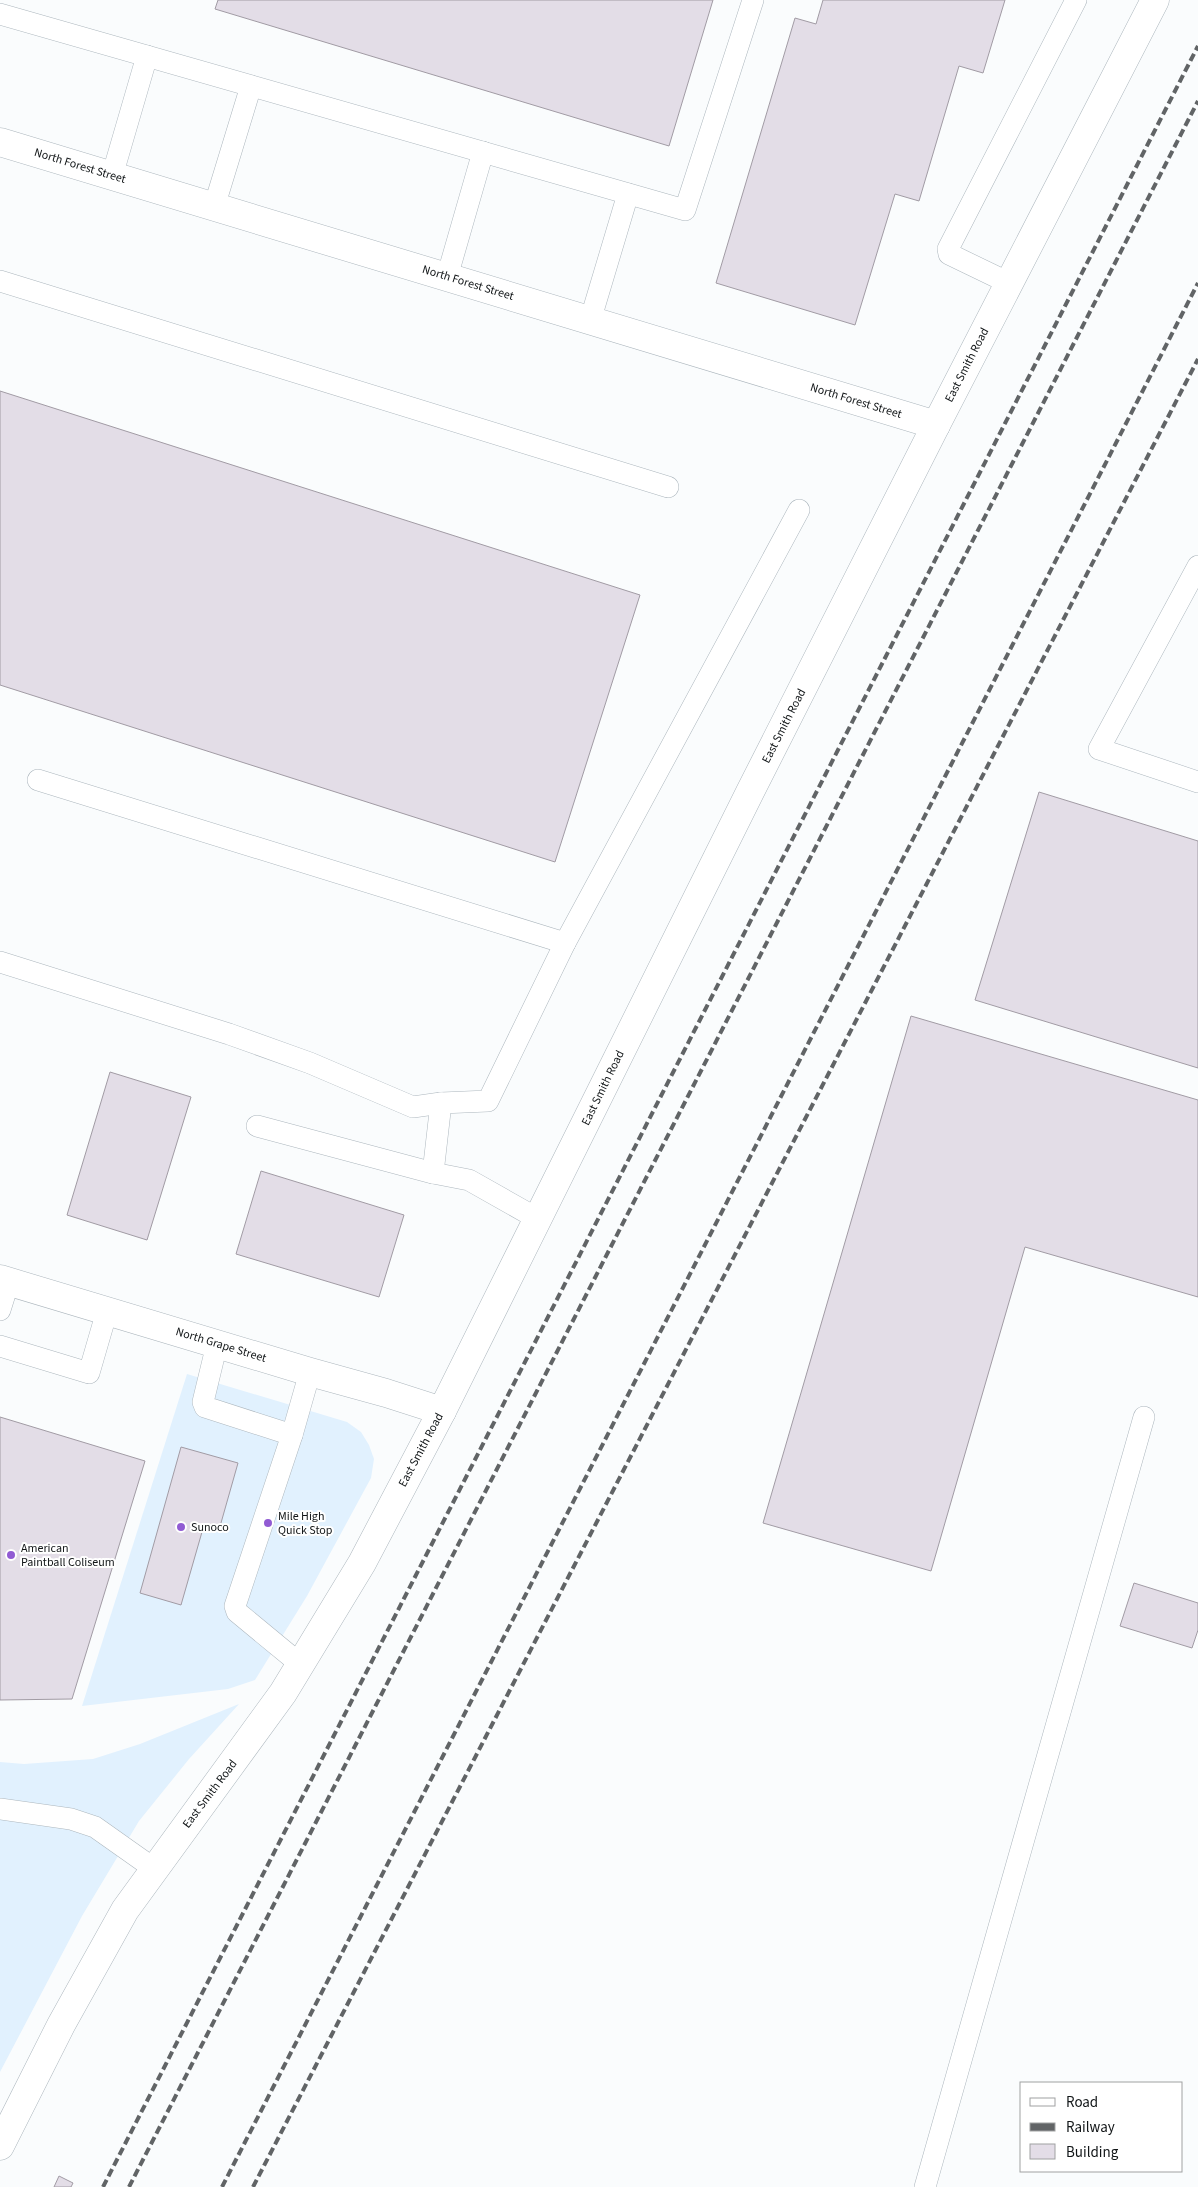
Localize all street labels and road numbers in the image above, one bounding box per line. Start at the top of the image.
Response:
street label: North Forest Street [32,144,128,188]
street label: North Forest Street [420,261,516,305]
street label: East Smith Road [941,325,993,405]
street label: North Forest Street [808,379,904,423]
street label: East Smith Road [758,686,810,766]
street label: East Smith Road [577,1048,629,1128]
street label: North Grape Street [174,1323,268,1367]
street label: East Smith Road [394,1410,448,1490]
street label: East Smith Road [179,1756,241,1832]

